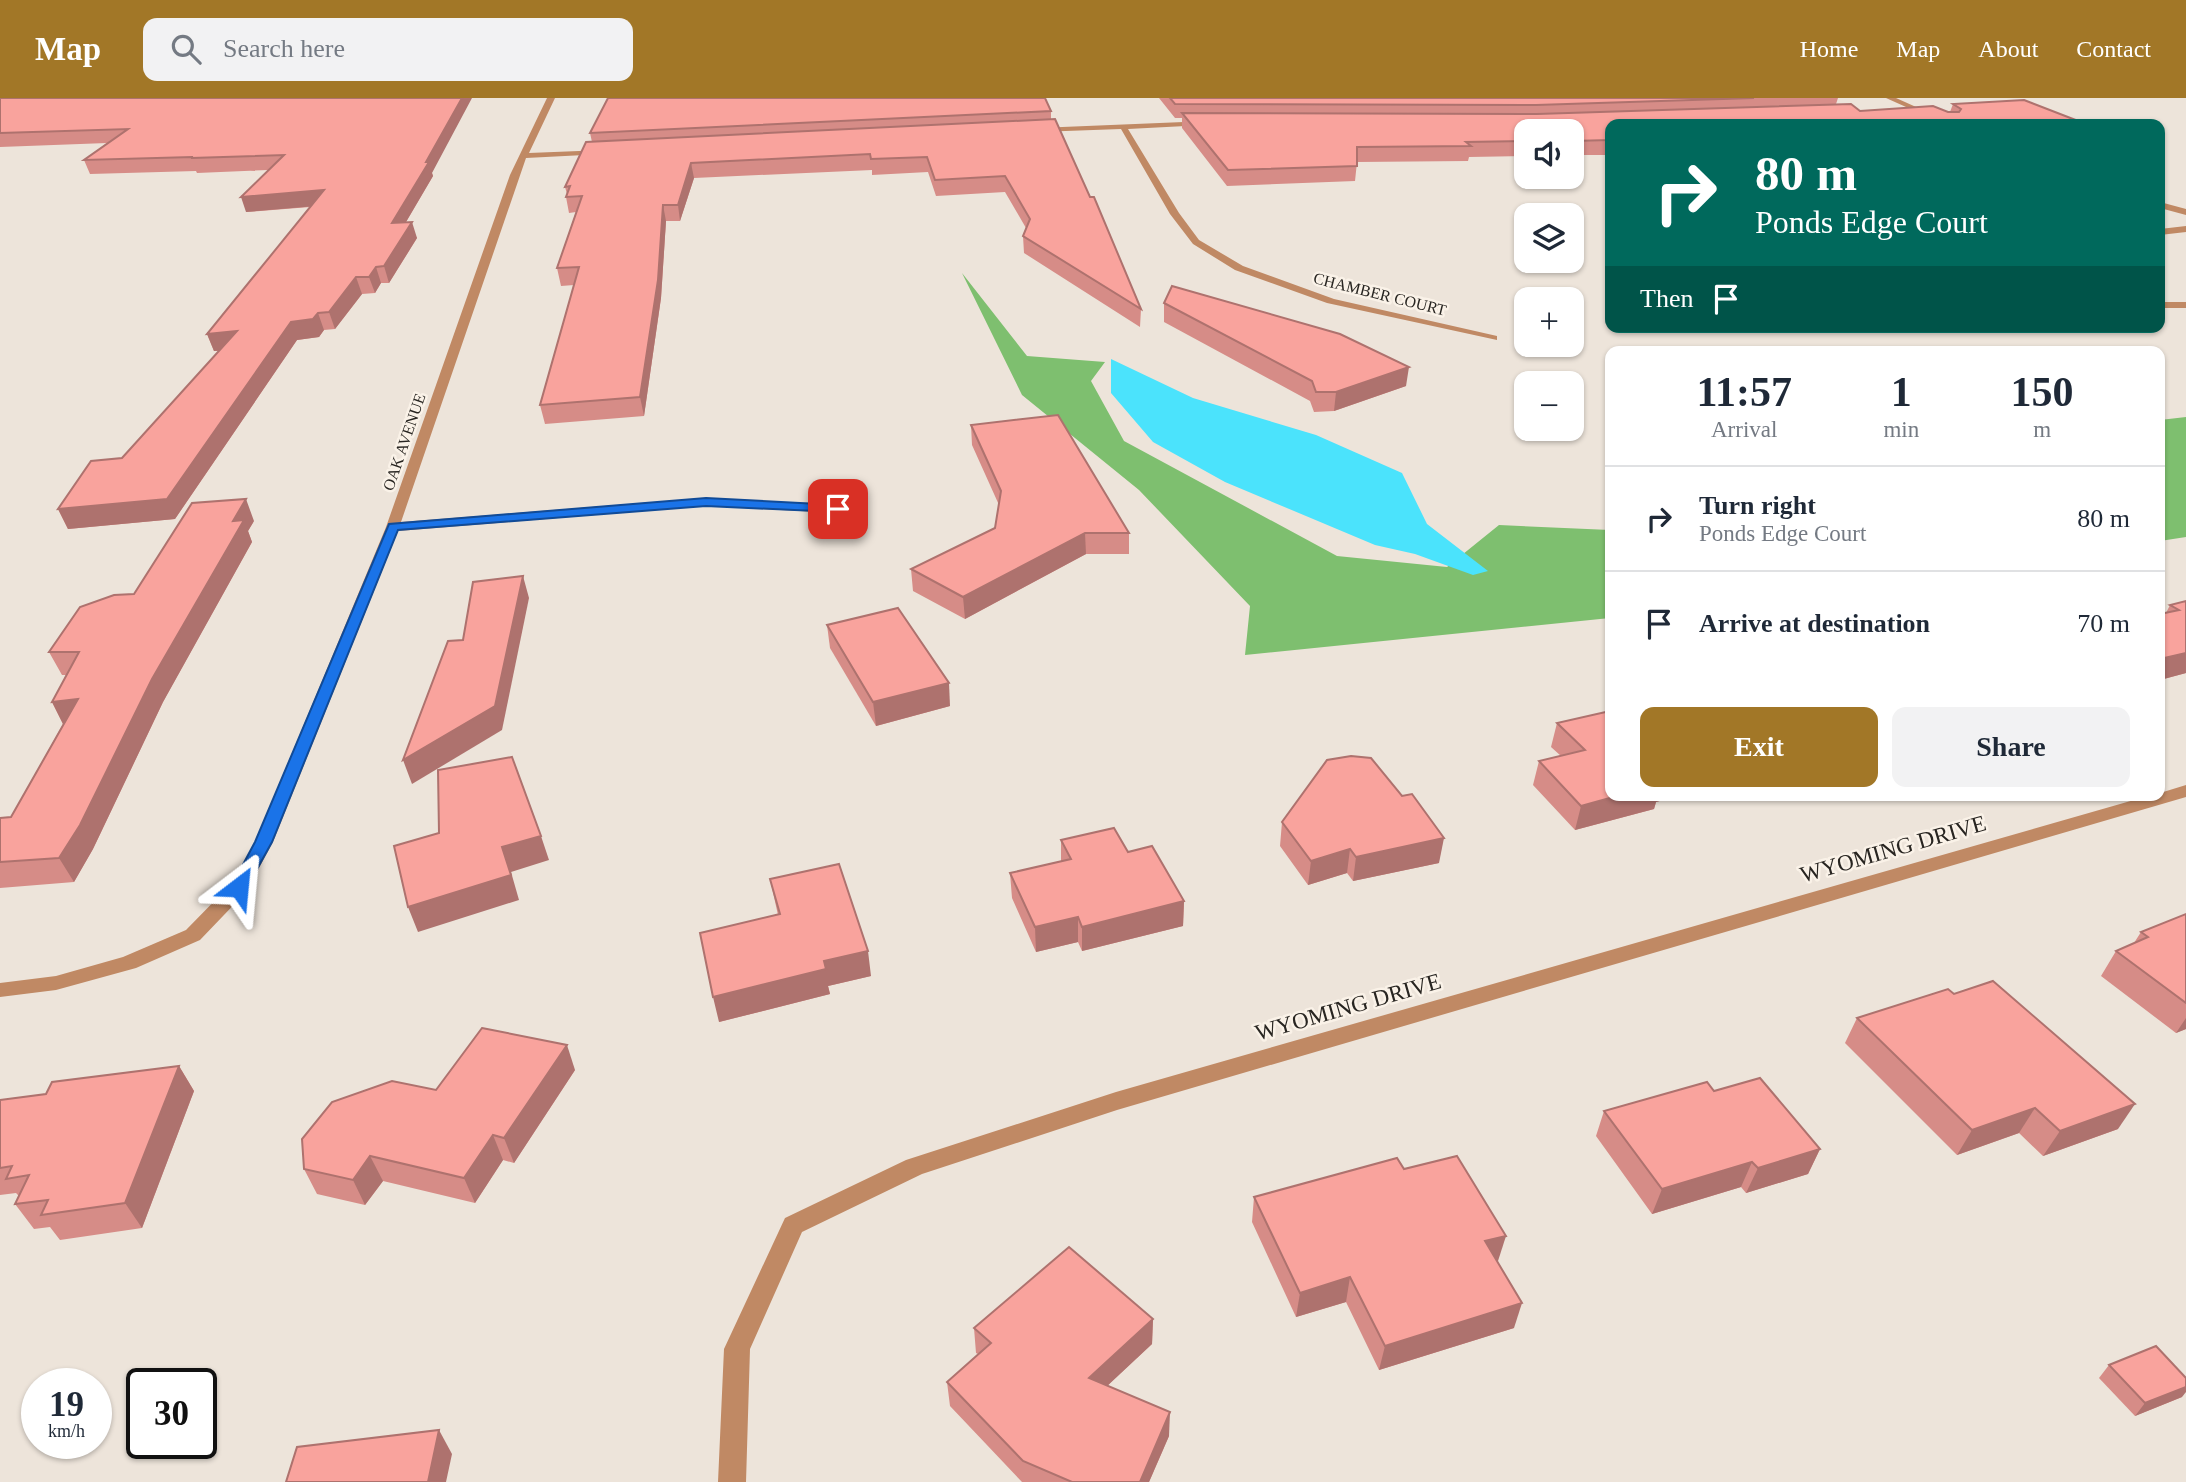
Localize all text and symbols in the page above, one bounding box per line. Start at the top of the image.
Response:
search box [143,18,633,81]
icon: search [167,30,205,68]
text: Map [35,31,101,67]
text: Search here [223,34,345,63]
text: Home [1800,36,1858,62]
text: Map [1896,36,1940,62]
text: About [1978,36,2038,62]
text: Contact [2076,36,2151,62]
map controls [1514,119,1584,441]
button: sound [1514,119,1584,189]
text: 80 m [1755,146,1857,201]
icon: right [1640,147,1731,238]
button: layers [1514,203,1584,273]
text: Ponds Edge Court [1755,204,1988,240]
street label: CHAMBER COURT [1312,269,1448,319]
icon: arrive [1707,280,1745,318]
text: Then [1640,284,1693,313]
button: + [1514,287,1584,357]
text: 11:57 [1696,369,1792,415]
text: 1 [1891,369,1912,415]
text: 150 [2011,369,2074,415]
button: − [1514,371,1584,441]
street label: OAK AVENUE [379,391,429,493]
text: Arrival [1711,417,1777,442]
text: min [1883,417,1919,442]
text: m [2033,417,2051,442]
pin [808,479,868,539]
icon: arrive [819,490,857,528]
text: Turn right [1699,491,1816,520]
icon: right [1640,500,1678,538]
text: 80 m [2077,504,2130,533]
text: Ponds Edge Court [1699,521,1866,546]
icon: arrive [1640,605,1678,643]
text: Arrive at destination [1699,609,1930,638]
text: 70 m [2077,609,2130,638]
button: Exit [1640,707,1878,787]
button: Share [1892,707,2130,787]
street label: WYOMING DRIVE [1797,810,1989,888]
position arrow [202,850,276,924]
street label: WYOMING DRIVE [1252,968,1444,1046]
speed limit sign: 30 [126,1368,217,1459]
text: 19 [49,1385,84,1424]
text: km/h [48,1421,85,1441]

